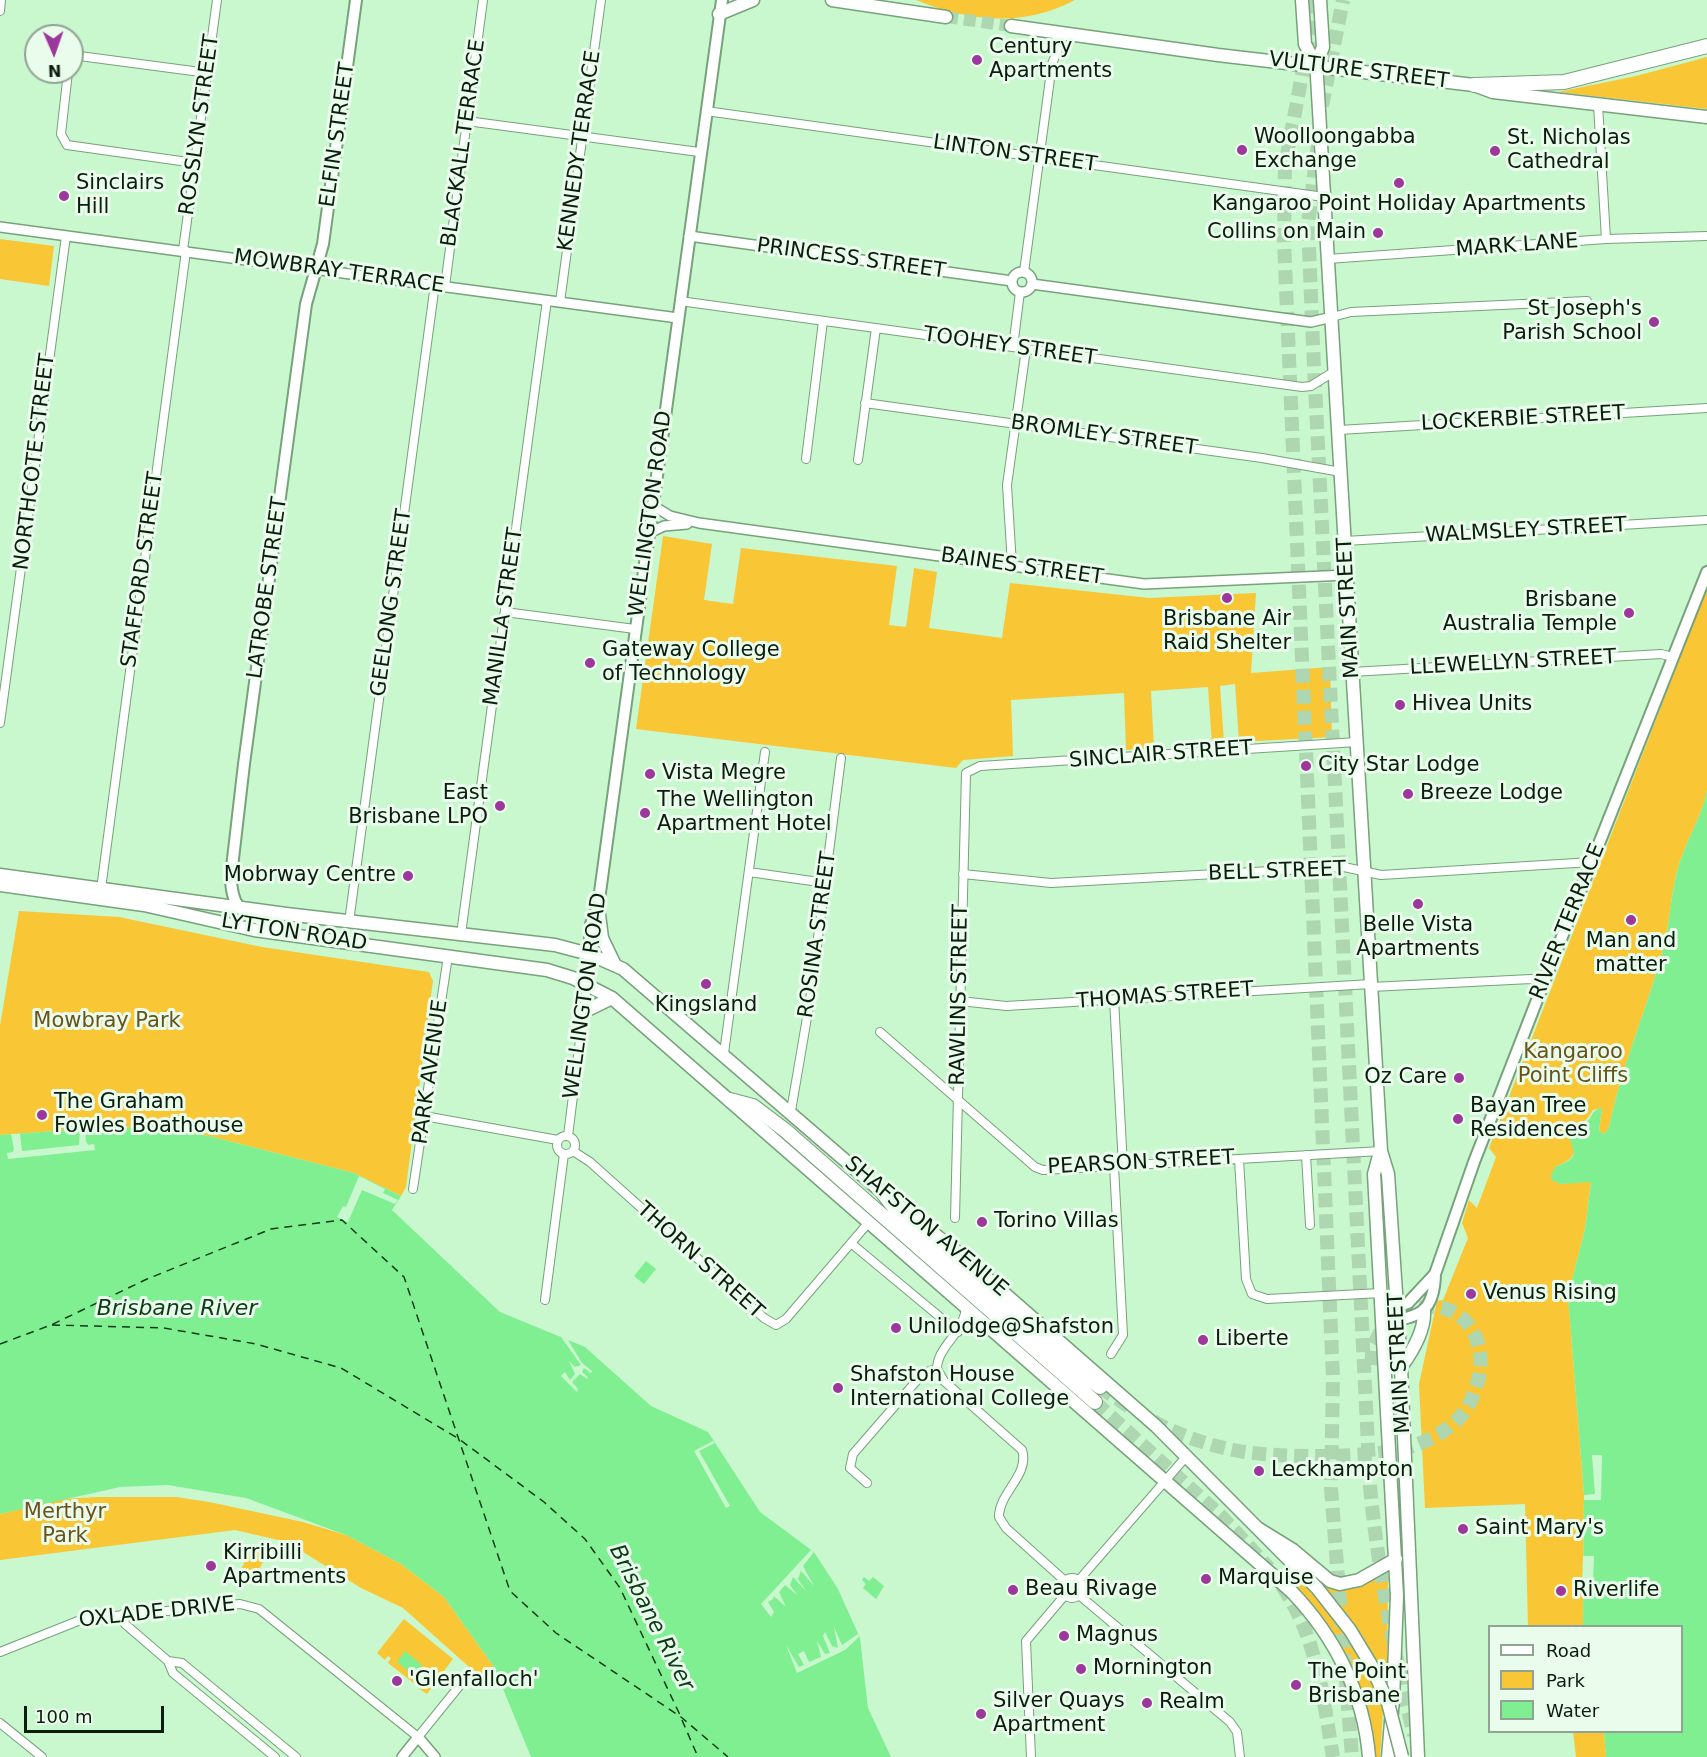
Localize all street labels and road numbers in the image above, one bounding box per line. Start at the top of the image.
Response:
street label: ROSSLYN STREET [175,33,225,217]
street label: BLACKALL TERRACE [437,38,491,248]
street label: VULTURE STREET [1267,47,1451,95]
street label: KENNEDY TERRACE [553,49,607,253]
street label: ELFIN STREET [315,61,361,209]
street label: LINTON STREET [931,130,1099,178]
street label: MARK LANE [1455,229,1579,263]
street label: PRINCESS STREET [755,233,947,285]
street label: MOWBRAY TERRACE [232,245,446,299]
street label: TOOHEY STREET [922,322,1098,372]
street label: NORTHCOTE STREET [9,352,61,572]
street label: LOCKERBIE STREET [1420,401,1626,437]
street label: WELLINGTON ROAD [624,409,678,619]
street label: BROMLEY STREET [1009,410,1199,462]
street label: STAFFORD STREET [117,471,169,669]
street label: LATROBE STREET [243,495,293,681]
street label: GEELONG STREET [366,508,418,698]
street label: WALMSLEY STREET [1425,513,1627,549]
street label: MANILLA STREET [479,526,529,708]
street label: MAIN STREET [1333,537,1365,679]
street label: BAINES STREET [939,543,1105,591]
street label: LLEWELLYN STREET [1409,645,1617,681]
street label: SINCLAIR STREET [1068,736,1254,774]
street label: RIVER TERRACE [1525,840,1611,1004]
street label: ROSINA STREET [794,850,842,1020]
street label: BELL STREET [1208,857,1346,887]
street label: WELLINGTON ROAD [559,891,613,1101]
street label: RAWLINS STREET [946,904,974,1086]
street label: LYTTON ROAD [219,909,369,957]
street label: THOMAS STREET [1075,977,1255,1015]
street label: PARK AVENUE [408,998,454,1146]
street label: PEARSON STREET [1047,1146,1235,1180]
street label: SHAFSTON AVENUE [839,1151,1013,1303]
street label: THORN STREET [631,1197,769,1325]
street label: MAIN STREET [1384,1292,1416,1434]
street label: OXLADE DRIVE [78,1592,236,1634]

